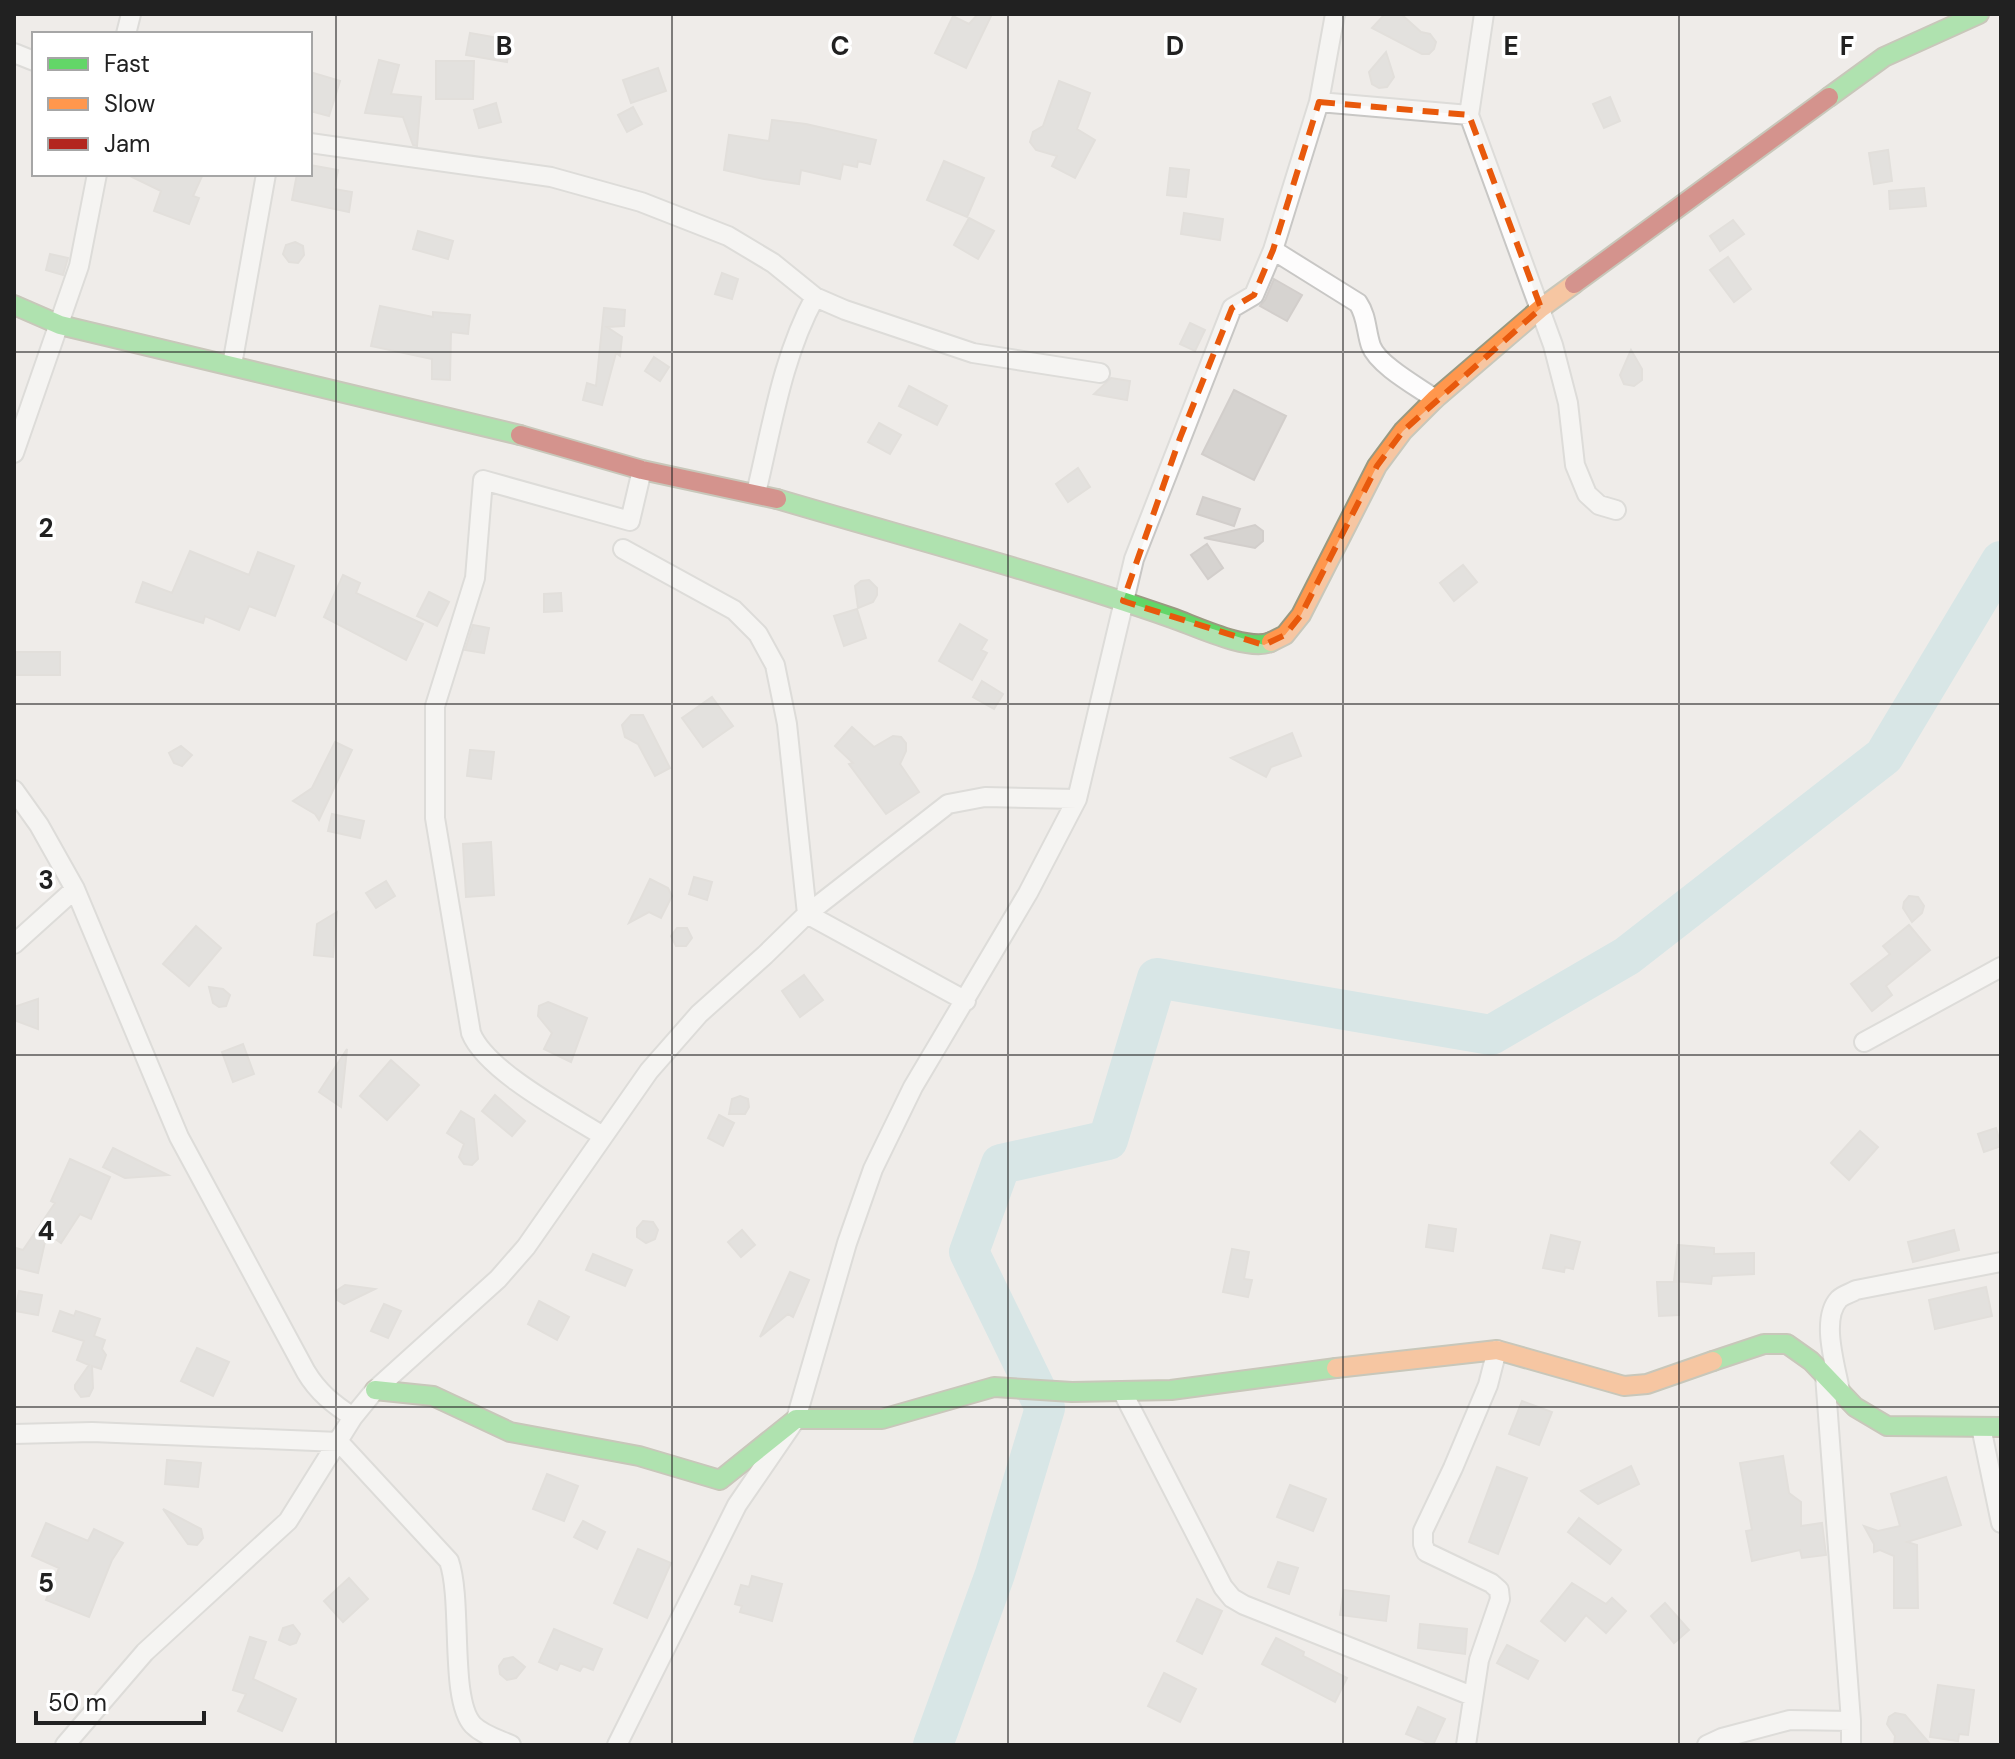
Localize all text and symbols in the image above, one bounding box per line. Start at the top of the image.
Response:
text: B [496,29,512,63]
text: C [830,29,850,63]
text: D [1166,29,1184,63]
text: E [1503,29,1519,63]
text: F [1840,29,1854,63]
legend [32,32,312,176]
text: Fast [104,48,150,79]
text: Slow [104,88,155,119]
text: Jam [104,128,150,159]
text: 2 [38,511,54,545]
text: 3 [38,863,54,897]
text: 4 [38,1214,54,1248]
text: 5 [38,1566,54,1600]
scale bar [36,1675,204,1725]
text: 50 m [48,1687,107,1718]

